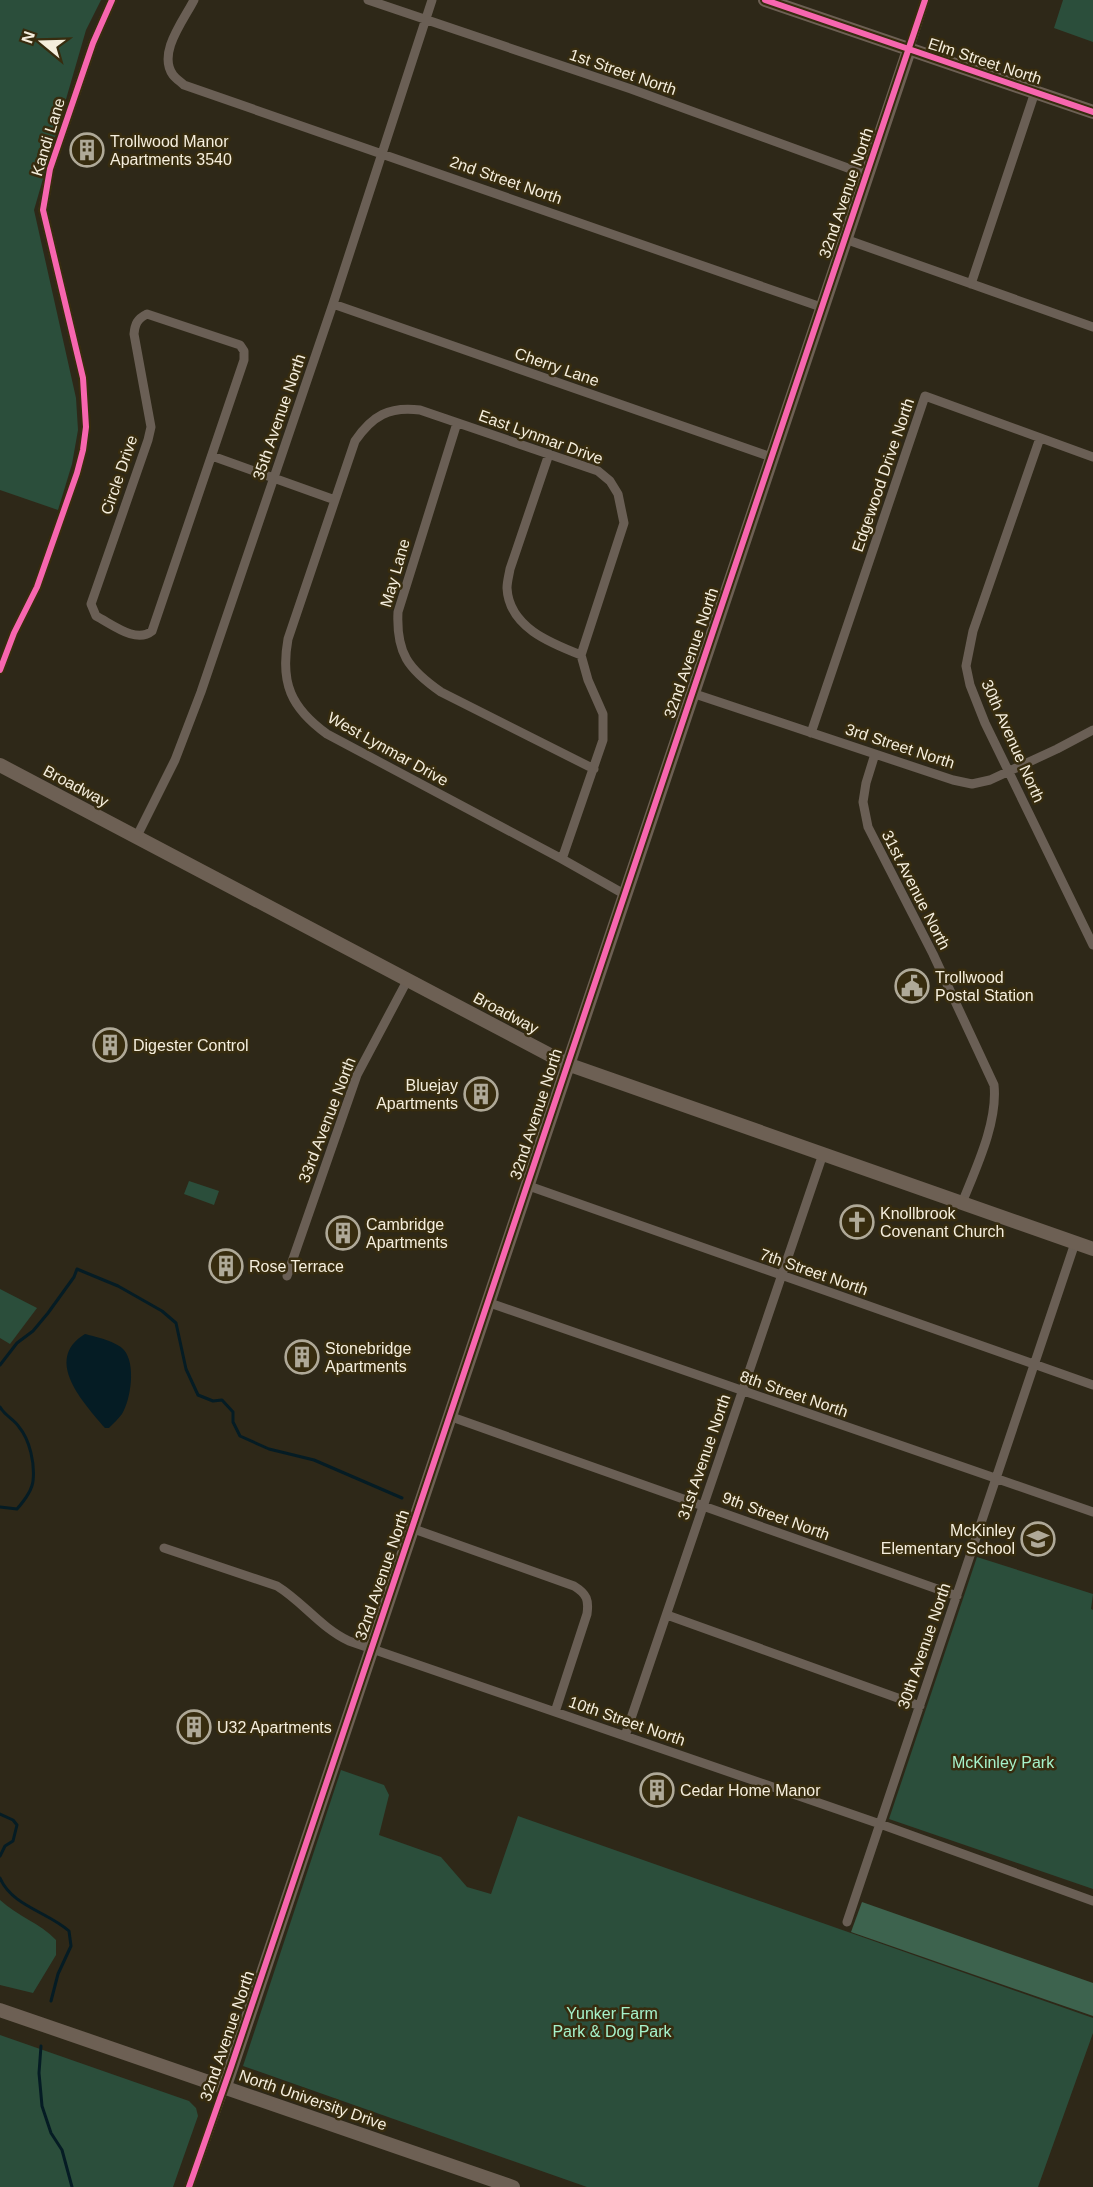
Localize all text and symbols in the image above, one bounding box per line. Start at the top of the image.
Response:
north arrow [12,12,72,72]
text: N [18,29,38,46]
street label: Elm Street North [926,35,1044,87]
street label: 1st Street North [567,46,679,98]
street label: Kandi Lane [28,96,68,178]
street label: 32nd Avenue North [816,126,876,260]
building icon: Trollwood Manor Apartments 3540 [69,132,105,168]
place label: Trollwood Manor Apartments 3540 [110,133,232,168]
street label: 2nd Street North [448,153,564,207]
street label: Cherry Lane [513,345,601,389]
street label: 35th Avenue North [249,352,309,482]
street label: Edgewood Drive North [849,396,917,554]
street label: East Lynmar Drive [477,407,606,467]
street label: Circle Drive [98,433,141,517]
street label: May Lane [377,537,413,609]
street label: 32nd Avenue North [661,586,721,720]
street label: 30th Avenue North [978,677,1048,805]
street label: West Lynmar Drive [325,709,451,789]
street label: 3rd Street North [843,720,957,772]
street label: Broadway [41,762,111,810]
street label: 31st Avenue North [879,828,953,952]
public building icon: Trollwood Postal Station [894,968,930,1004]
place label: Trollwood Postal Station [935,969,1034,1004]
street label: Broadway [471,989,541,1037]
building icon: Digester Control [92,1027,128,1063]
place label: Digester Control [133,1037,249,1054]
street label: 32nd Avenue North [507,1046,565,1182]
street label: 33rd Avenue North [295,1055,359,1185]
building icon: Bluejay Apartments [463,1076,499,1112]
place label: Bluejay Apartments [376,1077,458,1112]
church icon: Knollbrook Covenant Church [839,1204,875,1240]
place label: Knollbrook Covenant Church [880,1205,1005,1240]
building icon: Cambridge Apartments [325,1215,361,1251]
place label: Cambridge Apartments [366,1216,448,1251]
street label: 7th Street North [758,1246,870,1298]
building icon: Rose Terrace [208,1248,244,1284]
place label: Rose Terrace [249,1258,344,1275]
building icon: Stonebridge Apartments [284,1339,320,1375]
place label: Stonebridge Apartments [325,1340,411,1375]
street label: 8th Street North [738,1368,850,1420]
street label: 31st Avenue North [675,1392,733,1522]
street label: 9th Street North [720,1489,832,1543]
street label: 32nd Avenue North [352,1508,412,1642]
school or university icon: McKinley Elementary School [1020,1521,1056,1557]
place label: McKinley Elementary School [881,1522,1015,1557]
street label: 30th Avenue North [894,1581,954,1711]
street label: 10th Street North [567,1693,687,1749]
building icon: U32 Apartments [176,1709,212,1745]
place label: U32 Apartments [217,1719,332,1736]
park label: McKinley Park [952,1754,1055,1771]
building icon: Cedar Home Manor [639,1772,675,1808]
place label: Cedar Home Manor [680,1782,821,1799]
street label: 32nd Avenue North [197,1969,257,2103]
park label: Yunker Farm Park & Dog Park [552,2005,673,2040]
street label: North University Drive [237,2067,389,2133]

